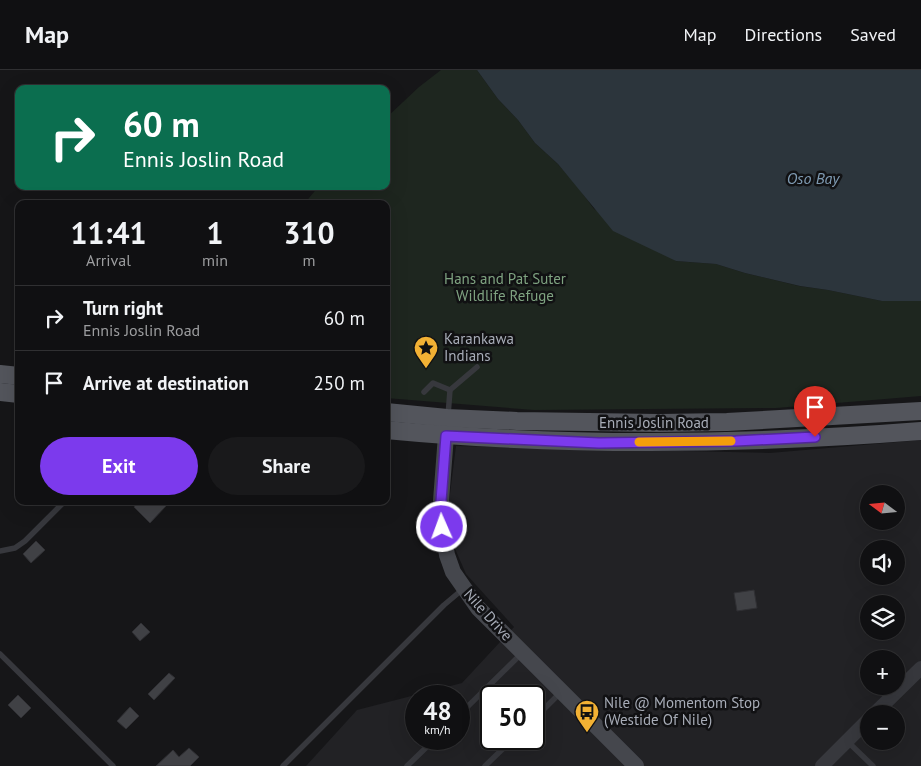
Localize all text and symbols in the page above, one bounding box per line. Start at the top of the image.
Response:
text: Map [25,19,69,50]
text: Map [684,23,716,46]
text: Directions [744,23,822,46]
text: Saved [850,23,896,46]
text: 60 m [123,101,200,147]
icon: right [40,105,105,170]
text: Ennis Joslin Road [123,145,284,173]
water label: Oso Bay [787,168,840,188]
text: 11:41 [70,213,147,252]
text: 1 [207,213,224,252]
text: 310 [283,213,335,252]
text: Arrival [86,250,131,270]
text: min [202,250,228,270]
text: m [303,250,316,270]
park label: Hans and Pat Suter Wildlife Refuge [444,269,566,305]
text: Turn right [83,296,163,320]
icon: right [40,304,68,332]
text: 60 m [324,306,365,330]
text: Ennis Joslin Road [83,320,200,340]
place label: Karankawa Indians [444,329,514,365]
place icon: Karankawa Indians [413,335,439,369]
icon: arrive [40,369,68,397]
text: Arrive at destination [83,371,249,395]
text: 250 m [313,371,365,395]
pin [794,386,836,437]
icon: arrive [801,393,829,421]
street label: Ennis Joslin Road [599,413,709,432]
button: Exit [40,437,198,495]
button: Share [208,437,365,495]
north arrow [860,485,905,530]
map controls [860,485,905,750]
position arrow [415,500,467,552]
button: sound [860,540,905,585]
street label: Nile Drive [460,585,517,645]
button: layers [860,595,905,640]
button: + [860,650,905,695]
speed limit sign: 50 [480,685,545,750]
place label: Nile @ Momentom Stop (Westide Of Nile) [604,693,760,729]
text: 48 [423,695,452,727]
bus stop icon: Nile @ Momentom Stop (Westide Of Nile) [574,699,600,733]
button: − [860,705,905,750]
text: km/h [424,722,451,737]

